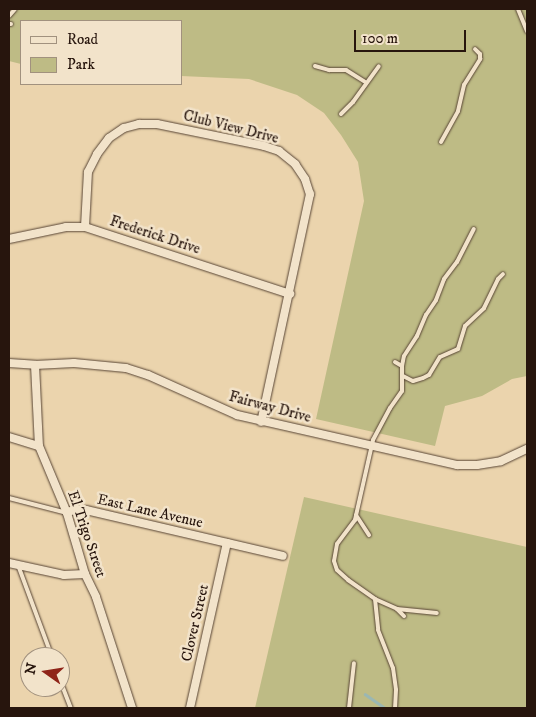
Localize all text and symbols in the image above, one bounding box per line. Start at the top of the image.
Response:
legend [20,20,182,85]
scale bar [356,20,468,52]
text: 100 m [362,29,398,48]
text: Road [67,30,98,49]
text: Park [67,55,95,74]
street label: Club View Drive [181,106,281,148]
street label: Frederick Drive [108,212,202,258]
street label: Fairway Drive [227,387,313,427]
street label: El Trigo Street [64,488,110,580]
street label: East Lane Avenue [96,490,204,532]
street label: Clover Street [177,583,213,663]
north arrow [20,647,70,697]
text: N [21,661,41,676]

